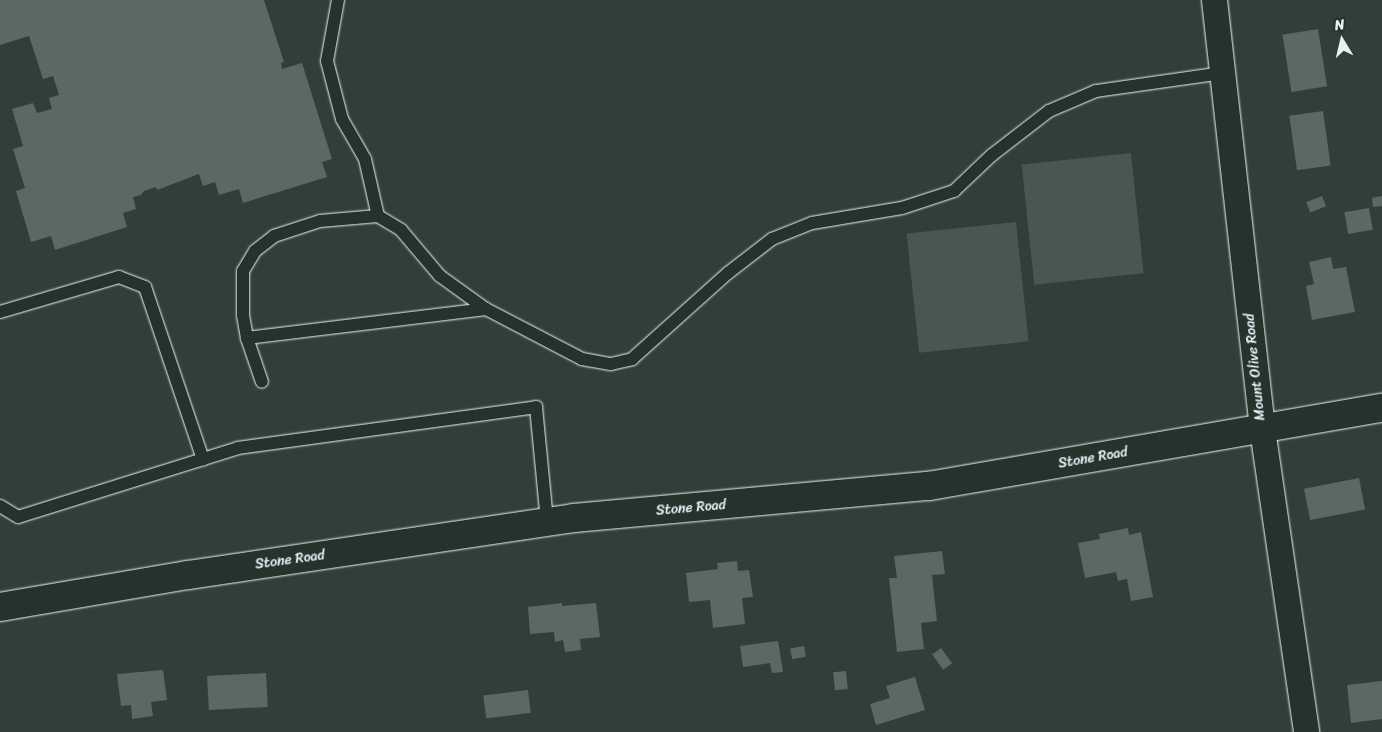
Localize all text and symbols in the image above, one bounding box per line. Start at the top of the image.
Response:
text: N [1333,12,1346,38]
north arrow [1317,15,1367,65]
street label: Mount Olive Road [1241,313,1269,421]
street label: Stone Road [1057,444,1129,472]
street label: Stone Road [655,497,727,519]
street label: Stone Road [254,547,326,573]

